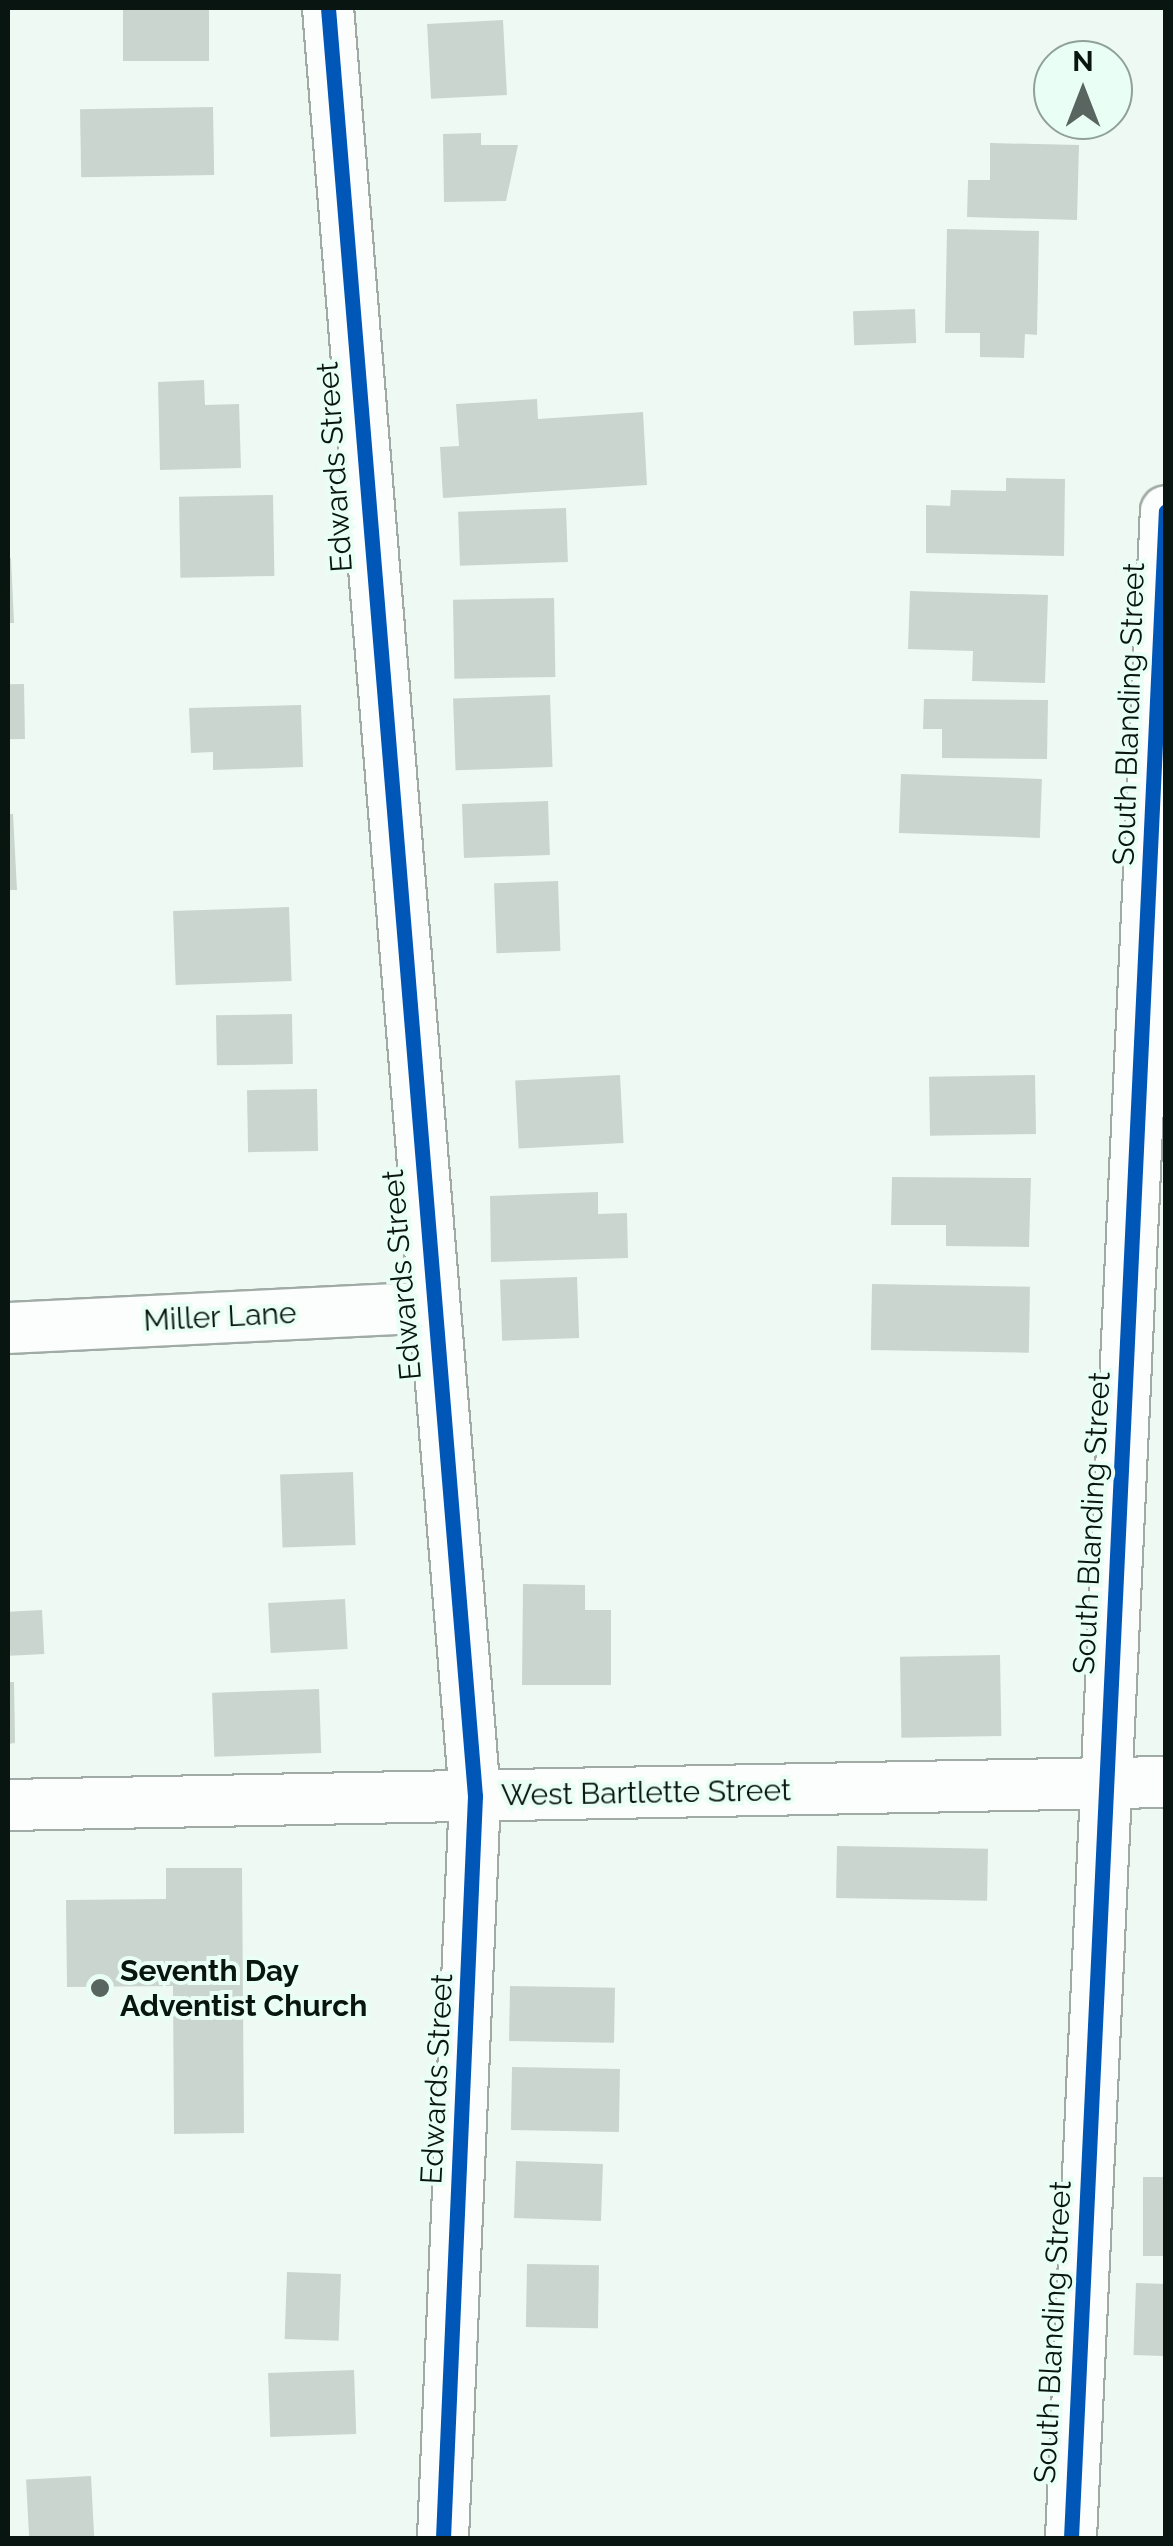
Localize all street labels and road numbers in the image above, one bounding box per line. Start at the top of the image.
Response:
street label: Edwards Street [310,361,360,573]
street label: South Blanding Street [1106,562,1152,866]
street label: Edwards Street [375,1168,429,1382]
street label: Miller Lane [142,1295,298,1339]
street label: South Blanding Street [1066,1371,1118,1675]
street label: West Bartlette Street [501,1772,791,1814]
street label: Edwards Street [414,1973,460,2185]
street label: South Blanding Street [1027,2180,1079,2484]

